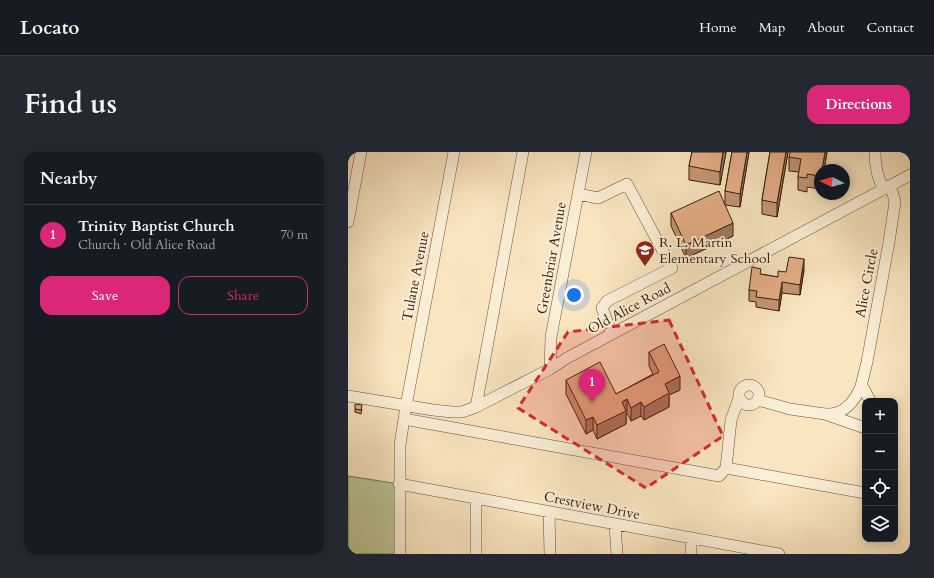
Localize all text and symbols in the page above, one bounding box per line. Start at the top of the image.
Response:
text: Locato [20,15,79,41]
text: Home [699,18,737,37]
text: Map [759,18,785,37]
text: About [807,18,844,37]
text: Contact [866,18,914,37]
text: Find us [24,85,117,123]
button: Directions [807,85,910,124]
north arrow [814,164,850,200]
text: Nearby [40,167,97,190]
street label: Greenbriar Avenue [532,200,571,316]
text: Trinity Baptist Church [78,216,235,236]
text: 1 [50,226,56,244]
text: 70 m [280,226,308,244]
street label: Tulane Avenue [397,230,434,323]
place label: R. L. Martin Elementary School [659,233,771,268]
text: Church · Old Alice Road [78,236,215,254]
school or university icon: R. L. Martin Elementary School [634,239,656,267]
street label: Alice Circle [850,247,882,319]
button: Save [40,276,170,315]
button: Share [178,276,308,315]
street label: Old Alice Road [584,278,675,338]
your location [564,285,584,305]
pin: 1 [579,369,605,402]
map controls [862,398,898,542]
button: + [862,398,898,434]
button: − [862,434,898,470]
button: locate [862,470,898,506]
street label: Crestview Drive [542,487,642,524]
button: layers [862,506,898,542]

